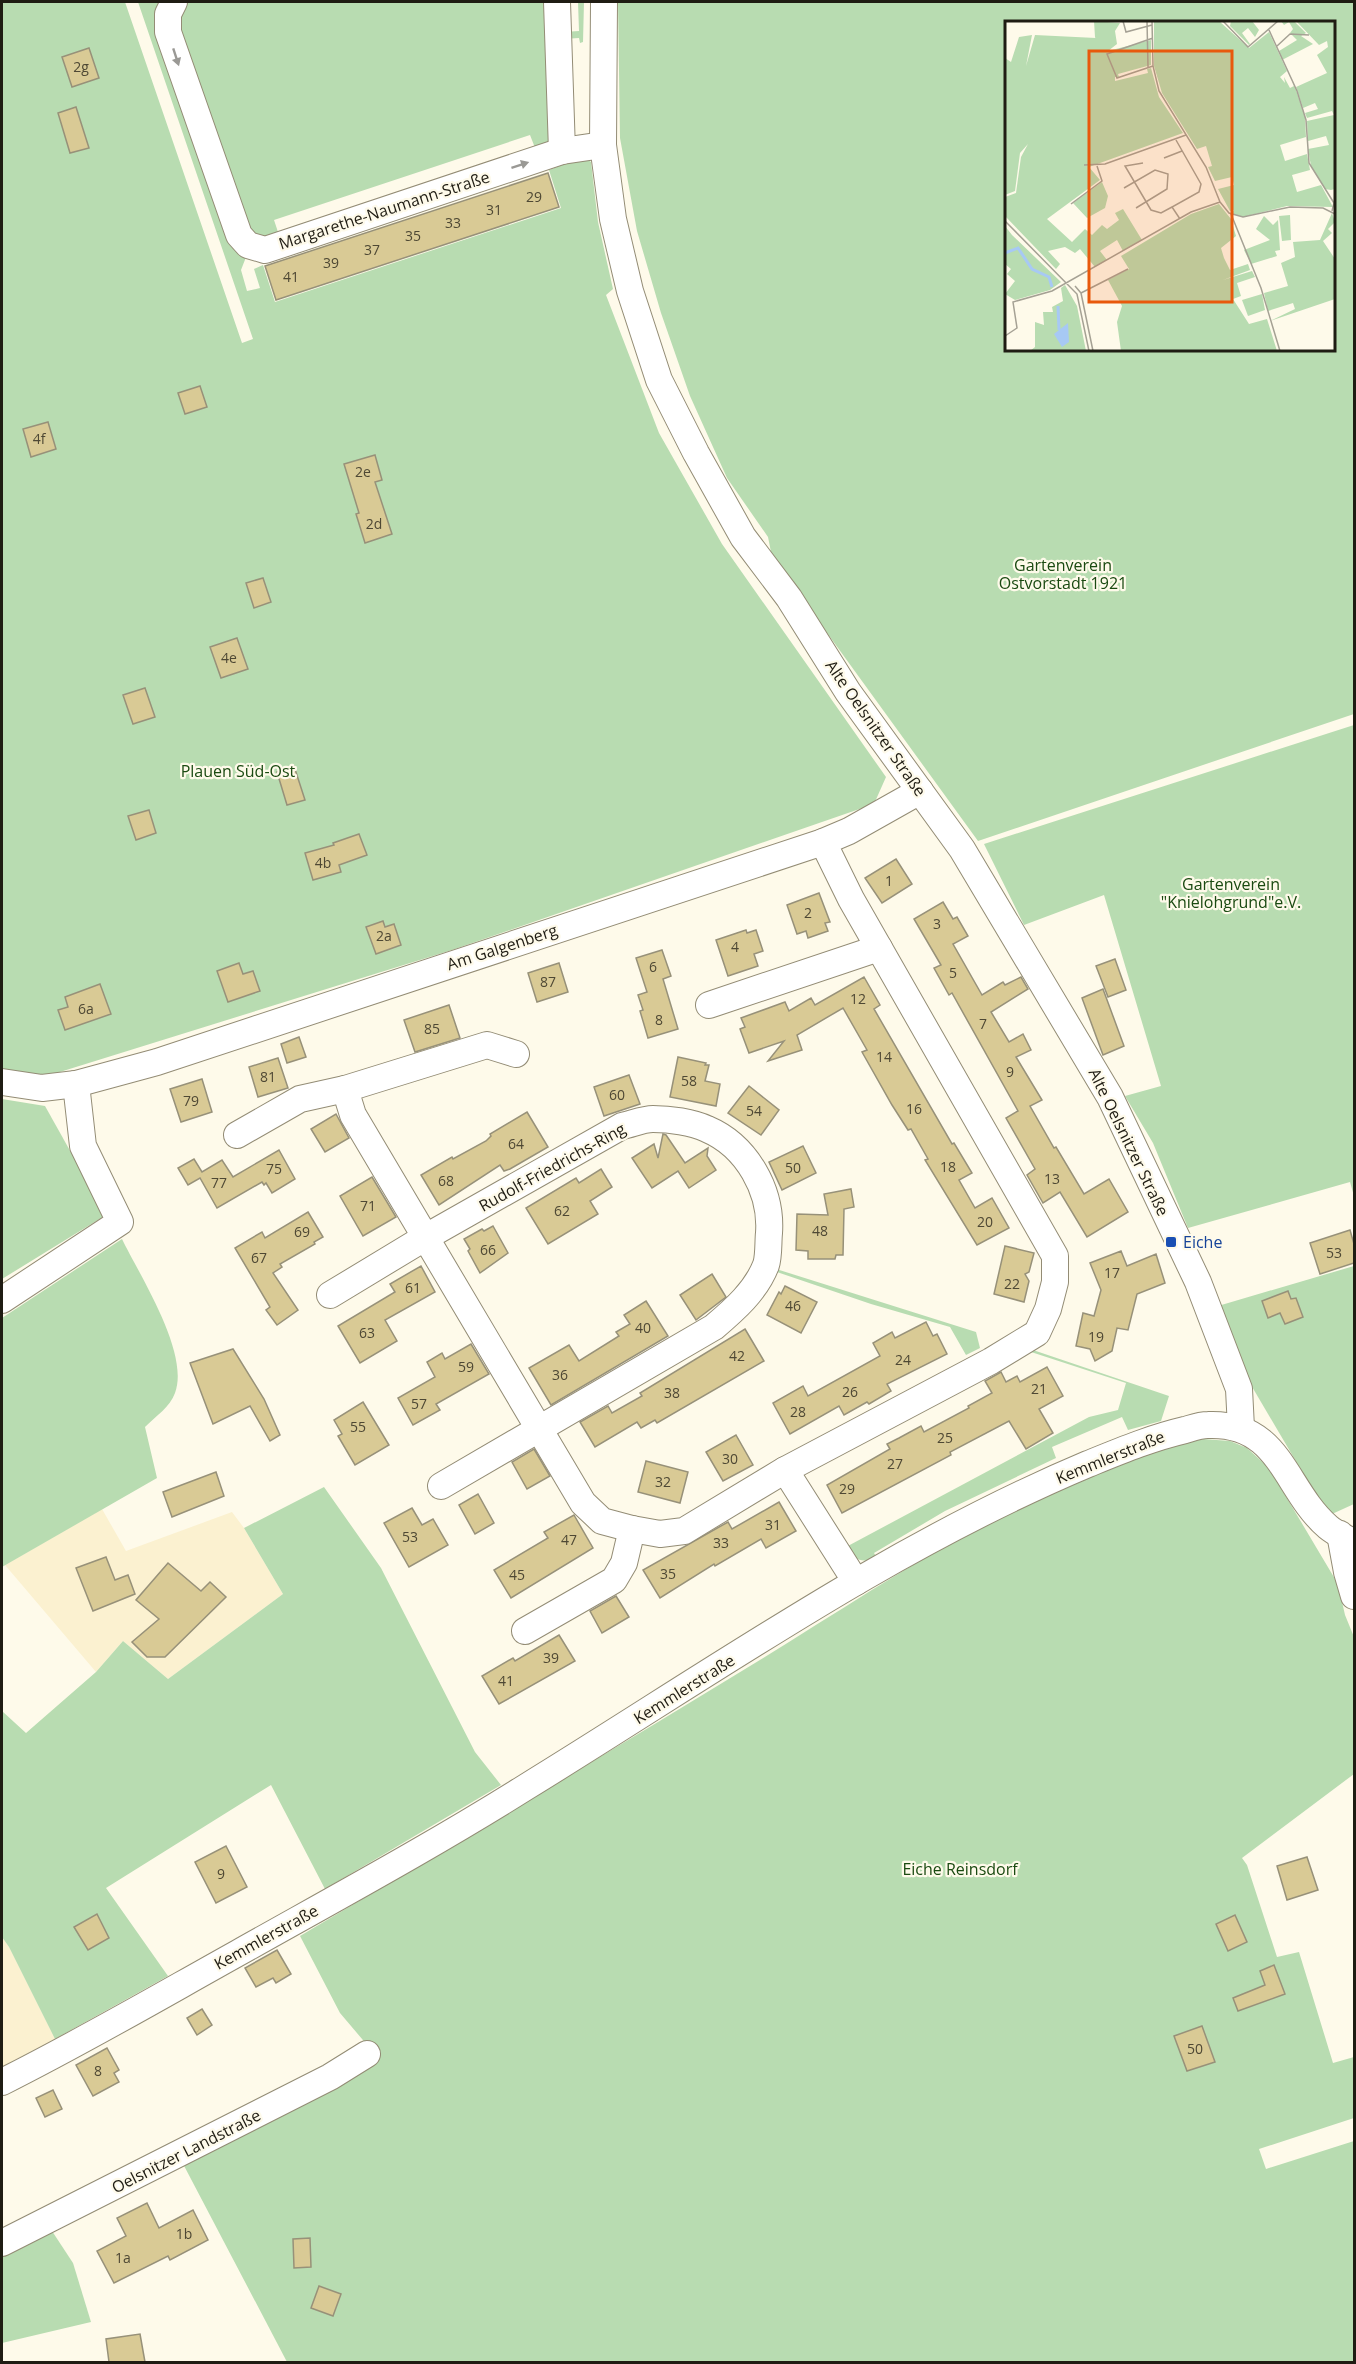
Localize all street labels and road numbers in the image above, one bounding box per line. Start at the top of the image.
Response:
street label: Margarethe-Naumann-Straße [276,165,492,255]
street label: Alte Oelsnitzer Straße [821,655,931,801]
street label: Am Galgenberg [444,919,560,975]
street label: Alte Oelsnitzer Straße [1084,1065,1174,1219]
street label: Rudolf-Friedrichs-Ring [475,1117,630,1217]
street label: Kemmlerstraße [1052,1425,1168,1489]
street label: Kemmlerstraße [629,1649,739,1729]
street label: Kemmlerstraße [210,1899,322,1975]
street label: Oelsnitzer Landstraße [108,2104,264,2198]

